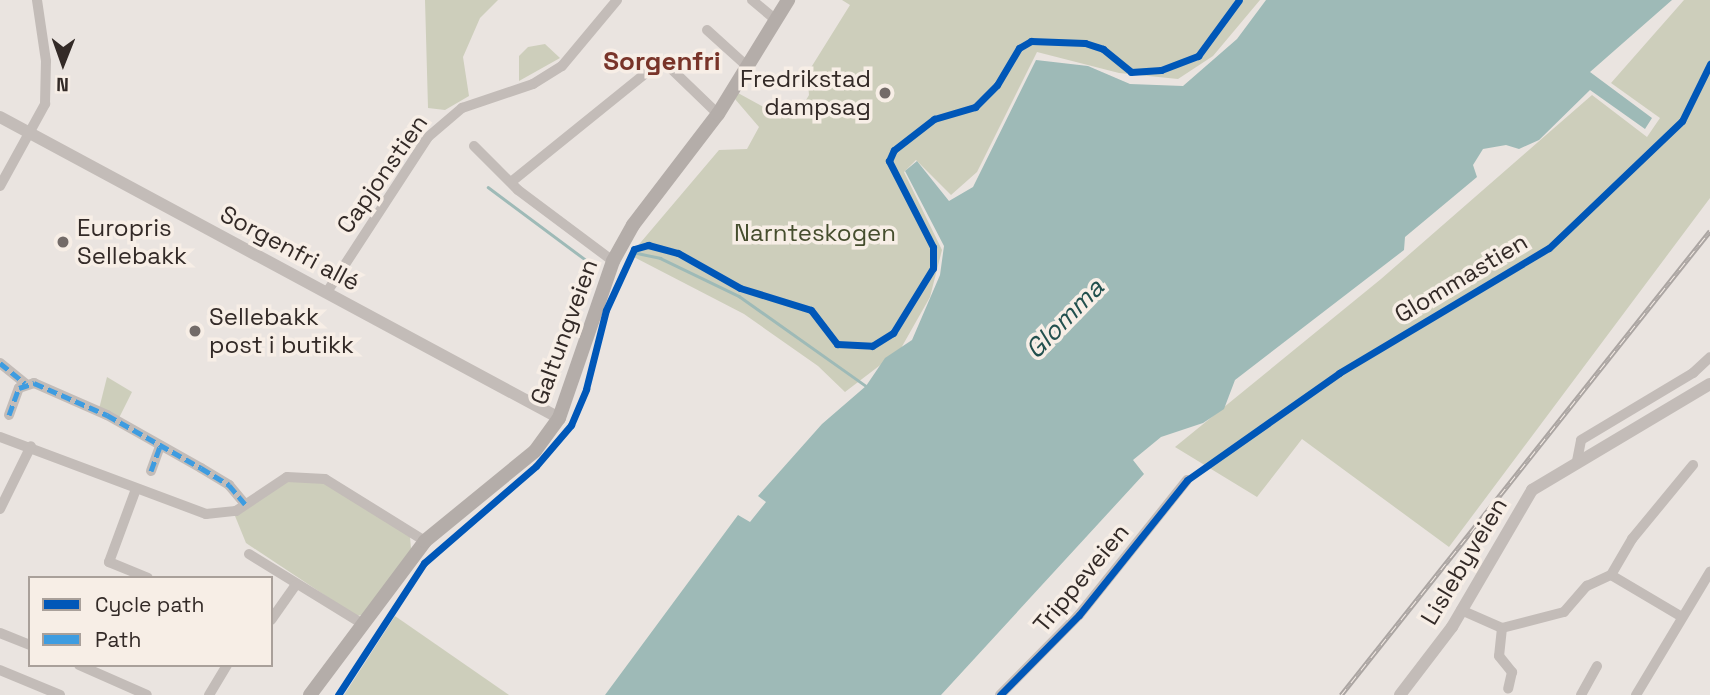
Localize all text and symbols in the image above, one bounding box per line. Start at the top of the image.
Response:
north arrow [28,28,98,98]
district label: Sorgenfri [603,46,721,78]
place label: Fredrikstad dampsag [740,65,871,121]
text: N [56,72,69,97]
marker: Fredrikstad dampsag [877,85,893,101]
street label: Capjonstien [331,109,433,239]
street label: Sorgenfri allé [215,199,365,297]
place label: Europris Sellebakk [77,214,187,270]
park label: Narnteskogen [734,219,896,247]
street label: Glommastien [1389,227,1533,329]
marker: Europris Sellebakk [55,234,71,250]
street label: Galtungveien [524,255,604,409]
water label: Glomma [1019,272,1111,366]
place label: Sellebakk post i butikk [209,303,354,359]
marker: Sellebakk post i butikk [187,323,203,339]
street label: Lislebyveien [1415,492,1513,630]
street label: Trippeveien [1027,518,1135,638]
legend [28,576,273,667]
text: Cycle path [95,591,204,618]
text: Path [95,626,141,653]

